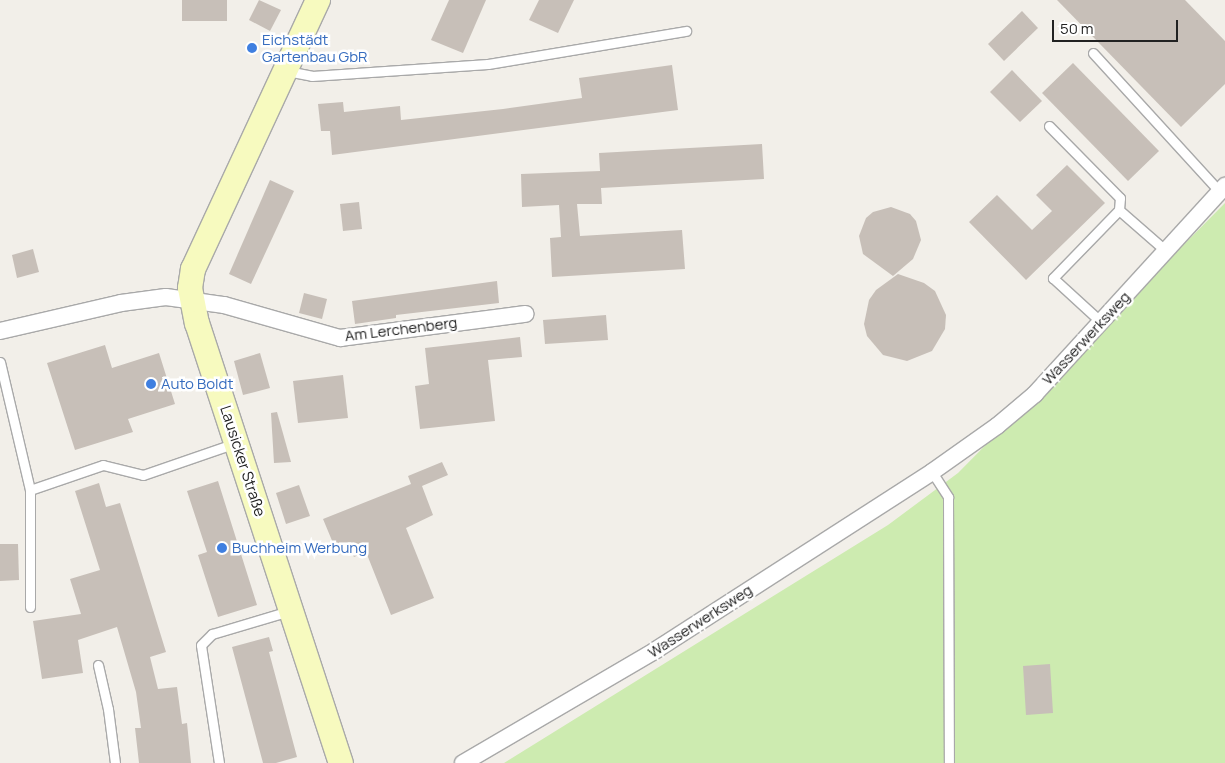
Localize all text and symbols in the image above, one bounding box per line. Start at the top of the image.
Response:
scale bar [1055,10,1181,42]
text: 50 m [1060,18,1094,39]
place label: Eichstädt Gartenbau GbR [262,30,368,65]
marker: Eichstädt Gartenbau GbR [246,42,258,54]
street label: Wasserwerksweg [1038,288,1134,388]
street label: Am Lerchenberg [344,313,458,345]
place label: Auto Boldt [161,375,233,393]
marker: Auto Boldt [145,378,157,390]
street label: Lausicker Straße [217,403,269,519]
place label: Buchheim Werbung [232,539,367,557]
marker: Buchheim Werbung [216,542,228,554]
street label: Wasserwerksweg [644,581,756,661]

